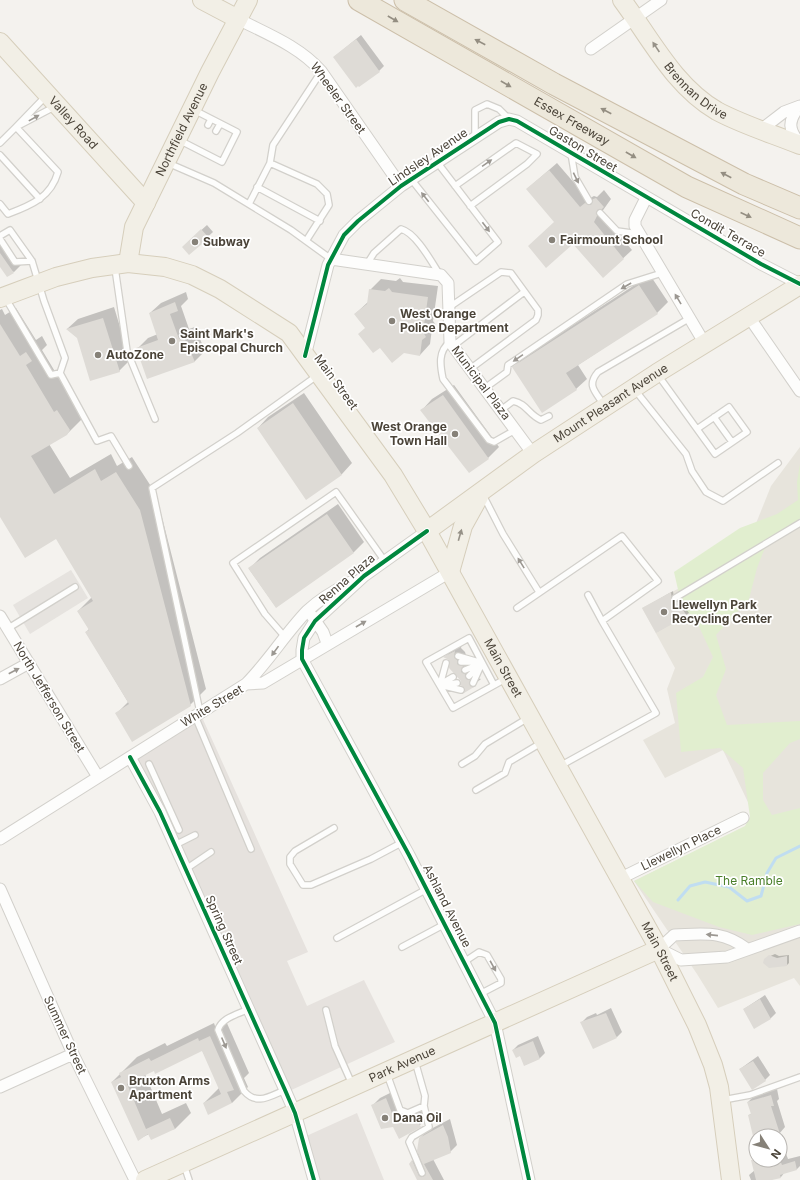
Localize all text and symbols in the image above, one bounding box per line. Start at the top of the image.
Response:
one-way arrow [387,16,399,23]
one-way arrow [474,38,486,45]
one-way arrow [652,41,659,53]
street label: Wheeler Street [307,59,369,136]
street label: Brennan Drive [661,59,730,122]
street label: Northfield Avenue [152,80,211,179]
one-way arrow [500,80,512,87]
street label: Valley Road [46,93,101,152]
street label: Essex Freeway [532,93,613,148]
one-way arrow [600,108,611,115]
one-way arrow [29,114,40,121]
street label: Gaston Street [546,122,620,175]
street label: Lindsley Avenue [385,125,470,189]
one-way arrow [625,152,637,159]
one-way arrow [482,159,492,167]
one-way arrow [720,171,732,178]
one-way arrow [573,173,579,184]
one-way arrow [421,191,430,202]
street label: Condit Terrace [688,205,768,260]
one-way arrow [741,212,752,218]
one-way arrow [482,221,490,232]
place label: Fairmount School [560,232,663,247]
place label: Subway [203,234,251,249]
marker: Fairmount School [547,235,557,245]
marker: Subway [190,237,200,247]
one-way arrow [620,282,632,289]
one-way arrow [674,293,681,305]
place label: West Orange Police Department [400,306,509,335]
marker: West Orange Police Department [387,316,397,326]
place label: Saint Mark's Episcopal Church [180,326,283,355]
marker: Saint Mark's Episcopal Church [167,336,177,346]
street label: Municipal Plaza [449,343,514,423]
place label: AutoZone [106,347,164,362]
marker: AutoZone [93,350,103,360]
street label: Main Street [311,351,362,412]
one-way arrow [513,354,523,362]
street label: Mount Pleasant Avenue [551,360,671,446]
place label: West Orange Town Hall [371,419,447,448]
marker: West Orange Town Hall [450,429,460,439]
one-way arrow [457,528,463,540]
street label: Renna Plaza [316,550,378,607]
one-way arrow [517,558,525,568]
place label: Llewellyn Park Recycling Center [672,597,772,626]
marker: Llewellyn Park Recycling Center [659,607,669,617]
one-way arrow [355,620,367,627]
street label: Main Street [481,636,526,700]
street label: North Jefferson Street [10,639,88,755]
one-way arrow [271,646,279,656]
one-way arrow [9,668,20,674]
street label: White Street [178,681,246,730]
street label: Llewellyn Place [638,822,723,873]
street label: Ashland Avenue [420,862,475,950]
park label: The Ramble [715,873,783,888]
street label: Spring Street [202,893,246,967]
street label: Main Street [638,919,682,984]
one-way arrow [706,931,718,938]
one-way arrow [490,960,497,971]
street label: Summer Street [41,993,90,1076]
one-way arrow [220,1037,227,1049]
street label: Park Avenue [366,1042,438,1085]
place label: Bruxton Arms Apartment [129,1073,210,1102]
marker: Bruxton Arms Apartment [116,1083,126,1093]
place label: Dana Oil [393,1110,442,1125]
marker: Dana Oil [380,1113,390,1123]
north arrow [748,1128,788,1168]
text: N [768,1146,784,1161]

